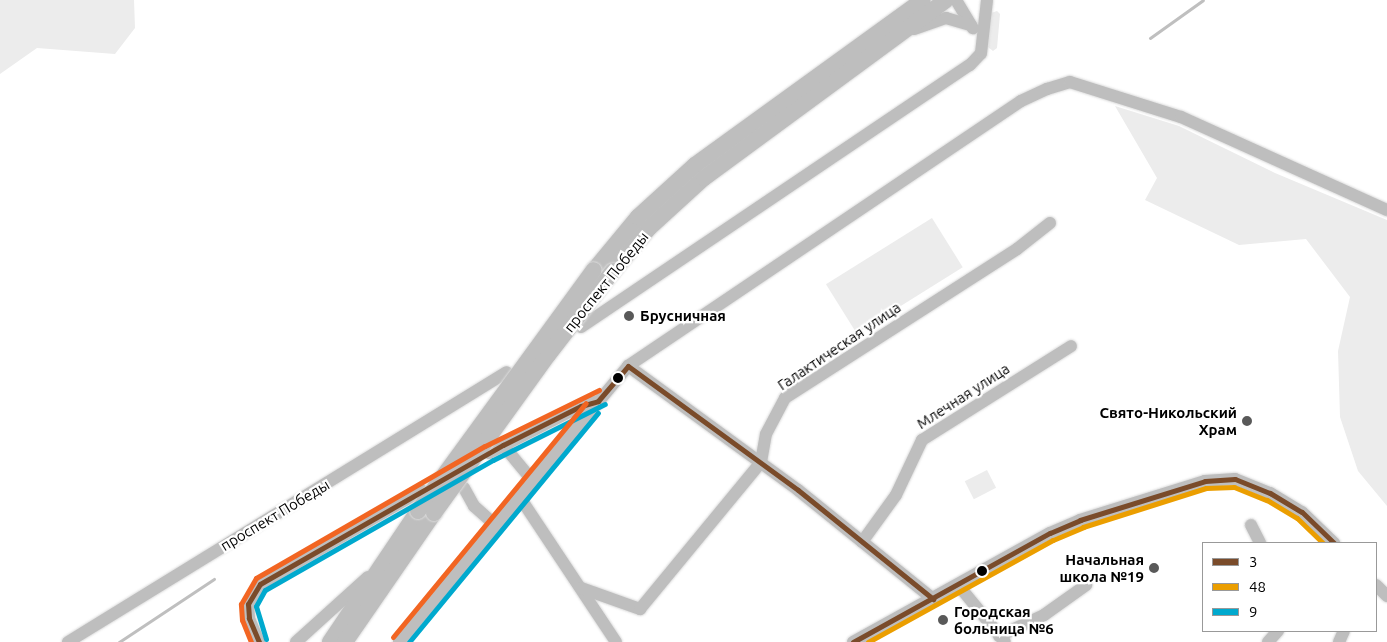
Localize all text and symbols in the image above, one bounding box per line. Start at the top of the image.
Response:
street label: проспект Победы [560,228,652,336]
street label: Галактическая улица [774,298,904,394]
place label: Брусничная [640,307,726,325]
marker: Брусничная [622,309,636,323]
street label: Млечная улица [913,359,1013,433]
unlabelled marker [613,373,623,383]
place label: Свято-Никольский Храм [1099,403,1237,438]
marker: Свято-Никольский Храм [1241,415,1253,427]
street label: проспект Победы [217,475,333,555]
legend [1202,542,1377,632]
place label: Начальная школа №19 [1060,550,1144,585]
text: 3 [1249,553,1257,570]
marker: Начальная школа №19 [1148,562,1160,574]
unlabelled marker [977,566,987,576]
text: 48 [1249,578,1266,595]
place label: Городская больница №6 [954,602,1054,637]
text: 9 [1249,603,1257,620]
marker: Городская больница №6 [936,613,950,627]

